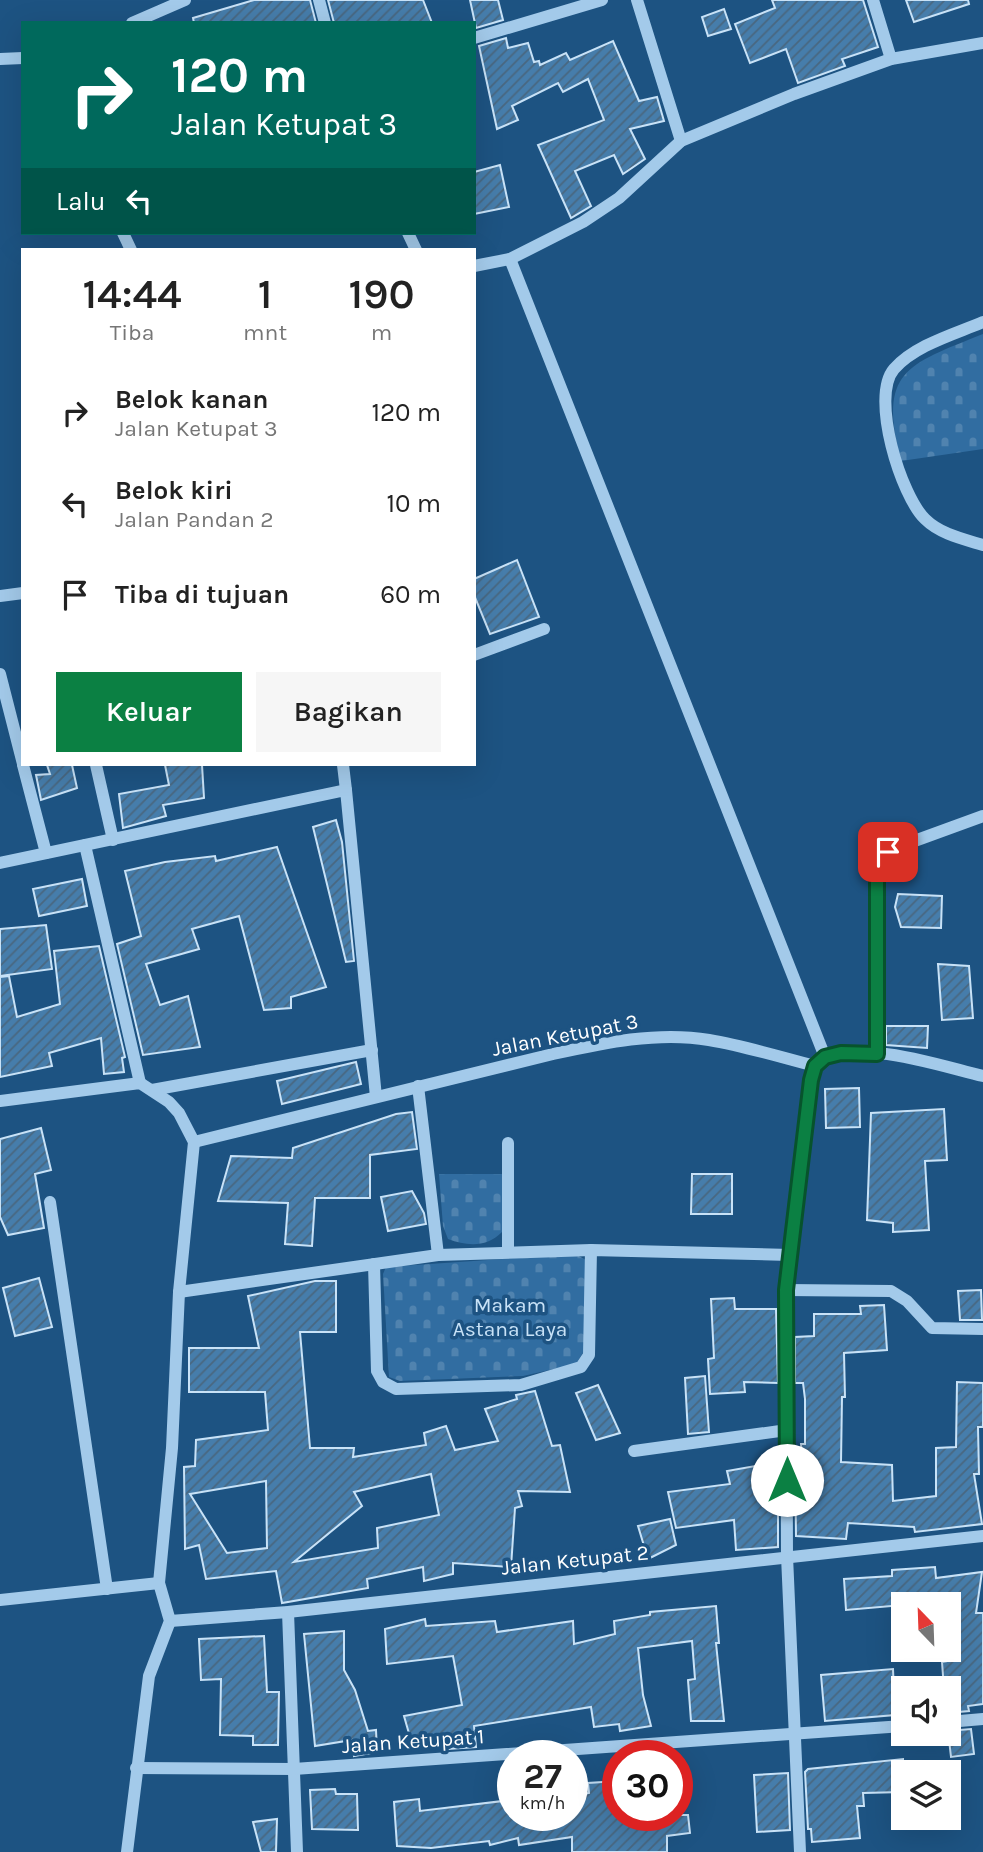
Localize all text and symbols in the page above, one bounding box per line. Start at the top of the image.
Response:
text: 120 m [171,47,308,104]
icon: right [56,49,147,140]
text: Jalan Ketupat 3 [171,106,397,143]
icon: left [120,182,158,220]
text: Lalu [56,186,106,217]
text: 14:44 [82,269,182,319]
text: 1 [258,269,272,319]
text: 190 [349,269,415,319]
text: Tiba [110,319,154,346]
text: mnt [243,319,287,346]
text: m [371,319,392,346]
text: Belok kanan [115,384,268,415]
icon: right [56,394,94,432]
text: 120 m [371,397,441,428]
text: Jalan Ketupat 3 [115,415,278,442]
text: Belok kiri [115,475,233,506]
icon: left [56,485,94,523]
text: 10 m [386,488,441,519]
text: Jalan Pandan 2 [115,506,274,533]
icon: arrive [56,576,94,614]
text: Tiba di tujuan [115,579,289,610]
text: 60 m [380,579,441,610]
button: Keluar [56,672,242,752]
button: Bagikan [256,672,441,752]
pin [858,822,918,882]
icon: arrive [869,833,907,871]
street label: Jalan Ketupat 3 [490,1009,640,1061]
park label: Makam Astana Laya [453,1293,567,1341]
position arrow [750,1443,824,1517]
street label: Jalan Ketupat 2 [500,1540,650,1580]
north arrow [891,1592,961,1662]
map controls [891,1592,961,1830]
button: sound [891,1676,961,1746]
street label: Jalan Ketupat 1 [341,1724,485,1758]
speed limit sign: 30 [602,1740,693,1831]
text: 27 [523,1756,562,1797]
button: layers [891,1760,961,1830]
text: km/h [520,1792,565,1814]

